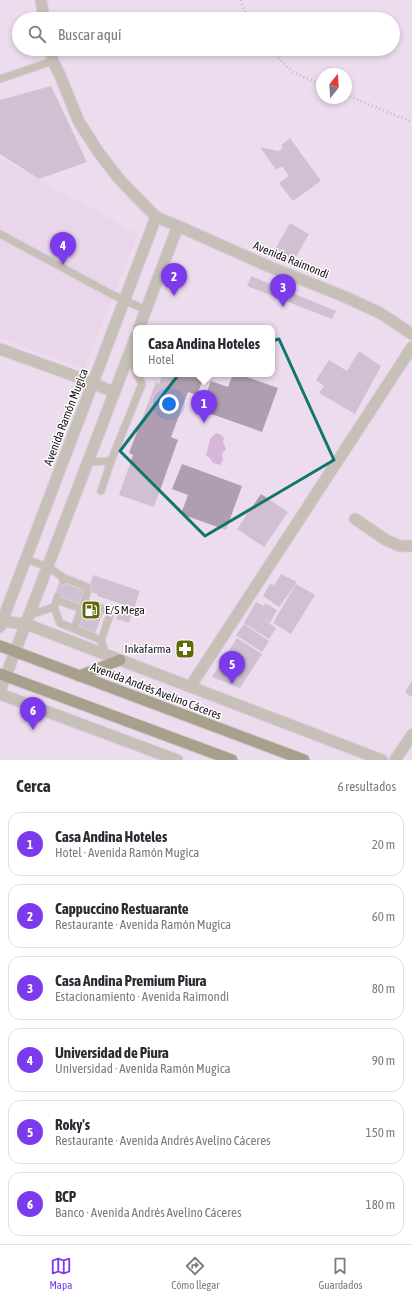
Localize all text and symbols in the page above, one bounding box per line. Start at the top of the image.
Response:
search box [12,12,400,56]
icon: search [26,23,48,45]
text: Buscar aquí [58,26,121,43]
north arrow [316,68,352,104]
pin: 4 [50,232,76,265]
street label: Avenida Raimondi [251,238,331,282]
pin: 2 [161,263,187,296]
pin: 3 [270,274,296,307]
popup [133,325,275,377]
text: Casa Andina Hoteles [148,335,260,352]
text: Hotel [148,352,175,367]
street label: Avenida Ramón Mugica [41,367,91,467]
pin: 1 [191,390,217,423]
your location [159,394,179,414]
fuel station icon: E/S Mega [80,599,102,621]
place label: E/S Mega [105,603,145,617]
pharmacy icon: Inkafarma [174,638,196,660]
place label: Inkafarma [125,642,171,656]
pin: 5 [219,651,245,684]
street label: Avenida Andrés Avelino Cáceres [89,660,223,722]
pin: 6 [20,697,46,730]
text: Cerca [16,776,51,796]
text: 6 resultados [337,779,396,794]
text: Casa Andina Hoteles [55,828,167,845]
text: 1 [27,837,33,852]
text: 20 m [372,837,395,852]
text: Hotel · Avenida Ramón Mugica [55,845,199,860]
text: Cappuccino Restuarante [55,900,189,917]
text: 2 [27,909,33,924]
text: 60 m [372,909,395,924]
text: Restaurante · Avenida Ramón Mugica [55,917,231,932]
text: Casa Andina Premium Piura [55,972,206,989]
text: 3 [27,981,33,996]
text: 80 m [372,981,395,996]
text: Estacionamiento · Avenida Raimondi [55,989,229,1004]
text: Universidad de Piura [55,1044,169,1061]
text: 4 [27,1053,33,1068]
text: 90 m [372,1053,395,1068]
text: Universidad · Avenida Ramón Mugica [55,1061,231,1076]
text: Roky's [55,1116,90,1133]
text: 5 [27,1125,33,1140]
text: 150 m [366,1125,395,1140]
text: Restaurante · Avenida Andrés Avelino Cáceres [55,1133,271,1148]
text: BCP [55,1188,76,1205]
text: 6 [27,1197,33,1212]
text: 180 m [366,1197,395,1212]
text: Banco · Avenida Andrés Avelino Cáceres [55,1205,242,1220]
tab: Mapa [49,1255,72,1291]
tab: Cómo llegar [171,1255,220,1291]
tab: Guardados [318,1255,363,1291]

